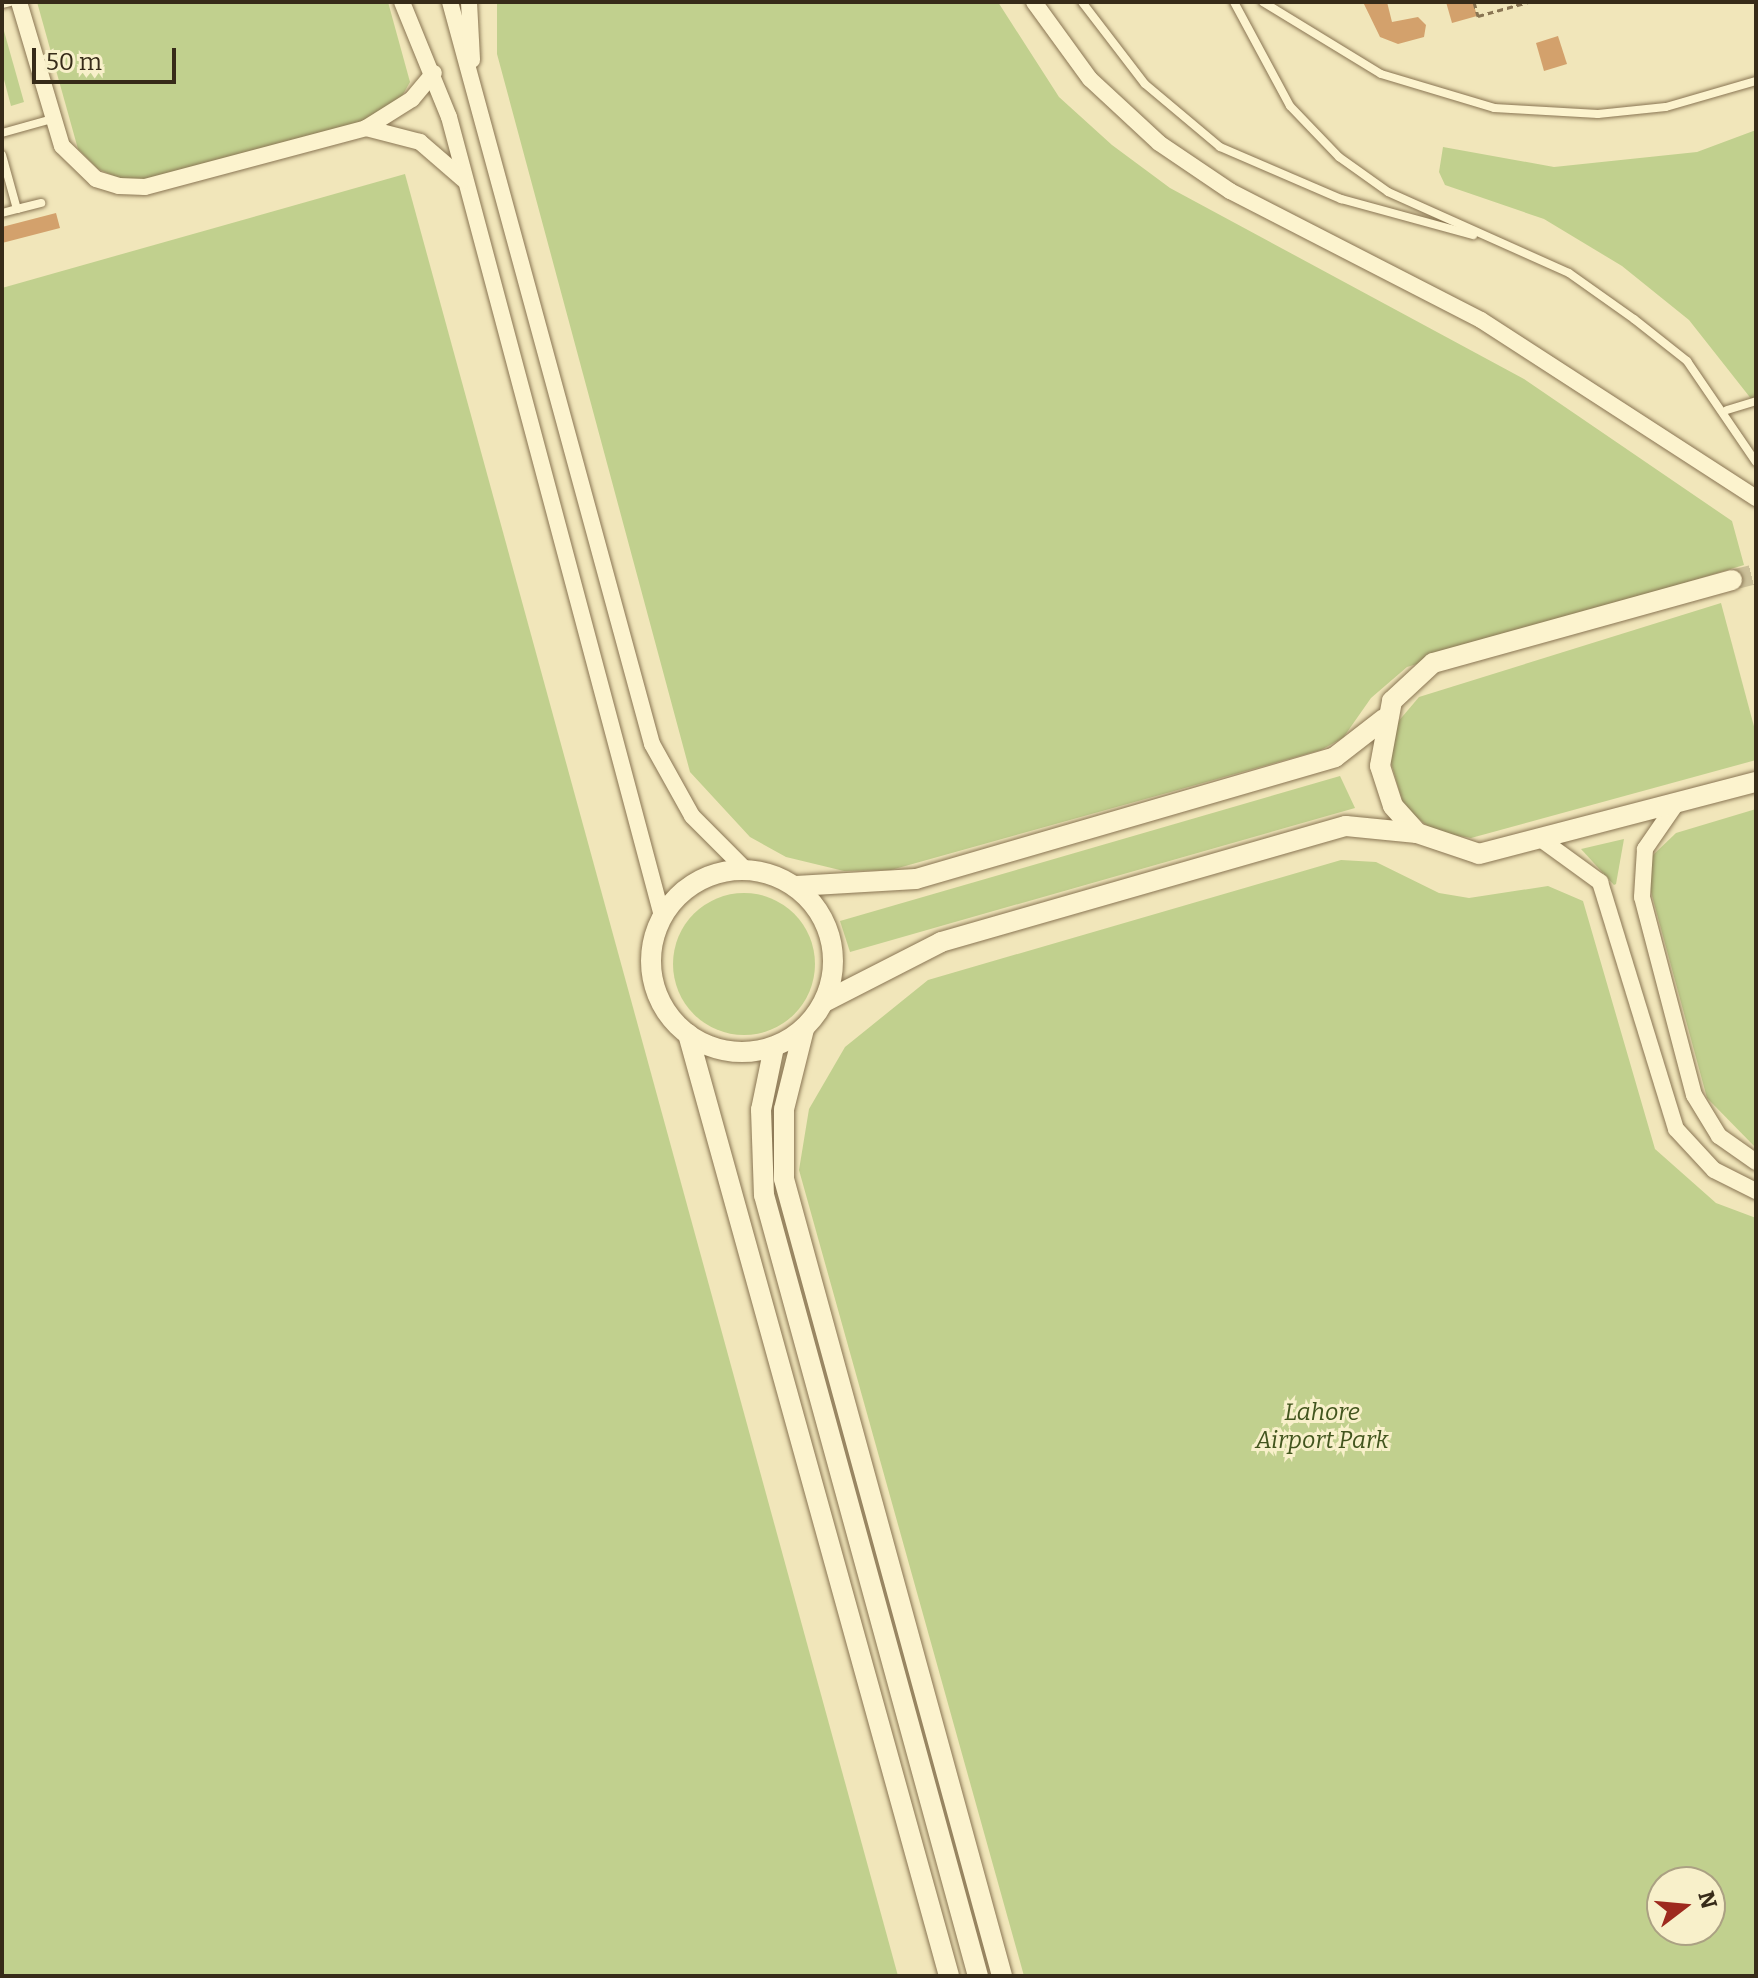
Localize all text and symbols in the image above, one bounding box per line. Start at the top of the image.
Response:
scale bar [36,32,180,82]
text: 50 m [46,48,102,76]
park label: Lahore Airport Park [1256,1399,1388,1455]
north arrow [1646,1866,1726,1946]
text: N [1692,1888,1723,1912]

